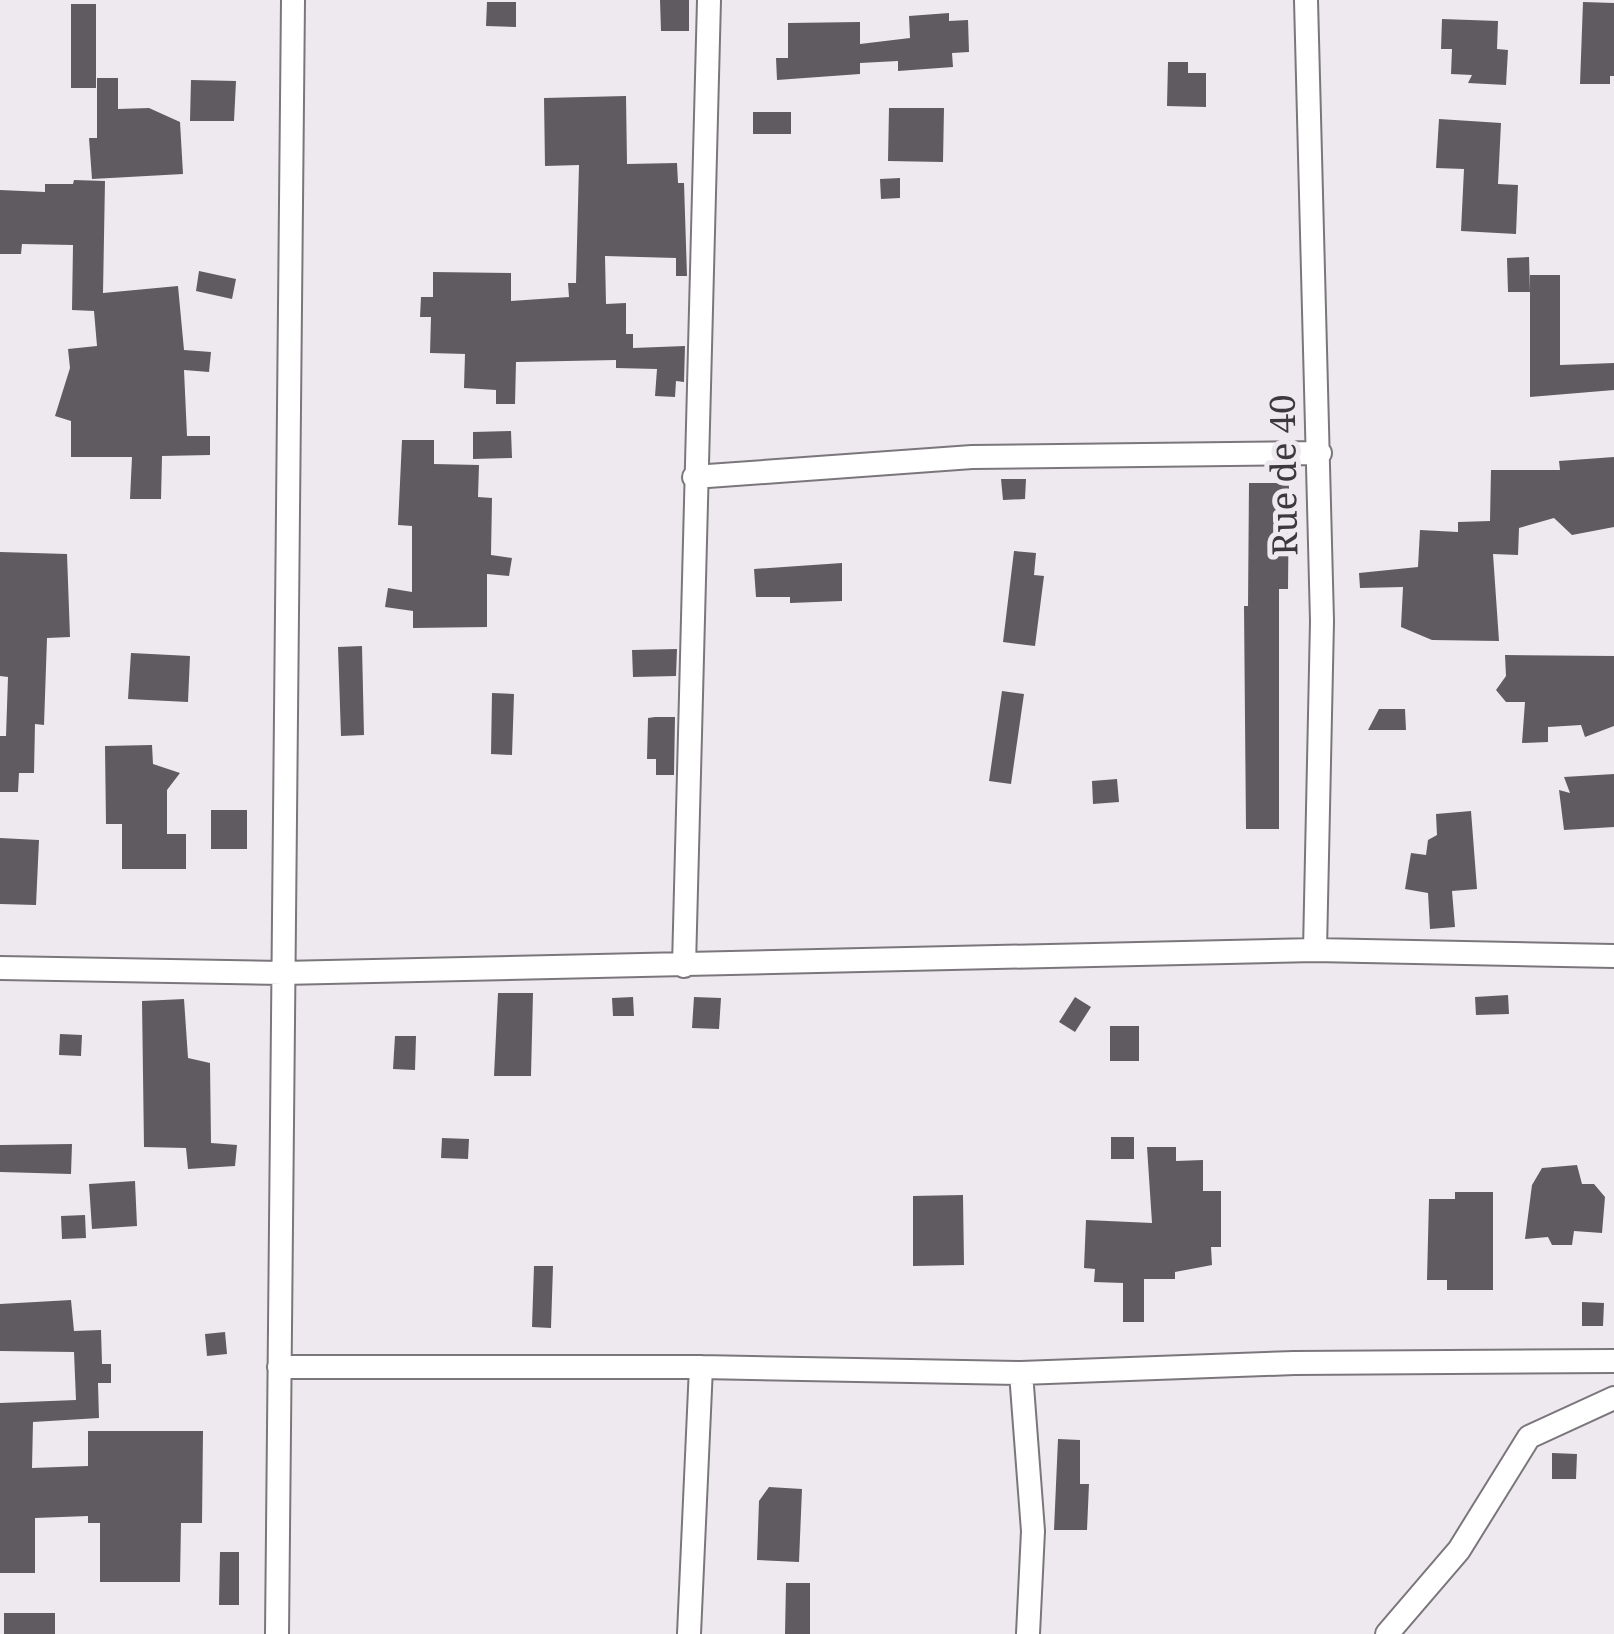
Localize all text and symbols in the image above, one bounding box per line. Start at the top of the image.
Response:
street label: Rue de 40 [1258,394,1307,556]

